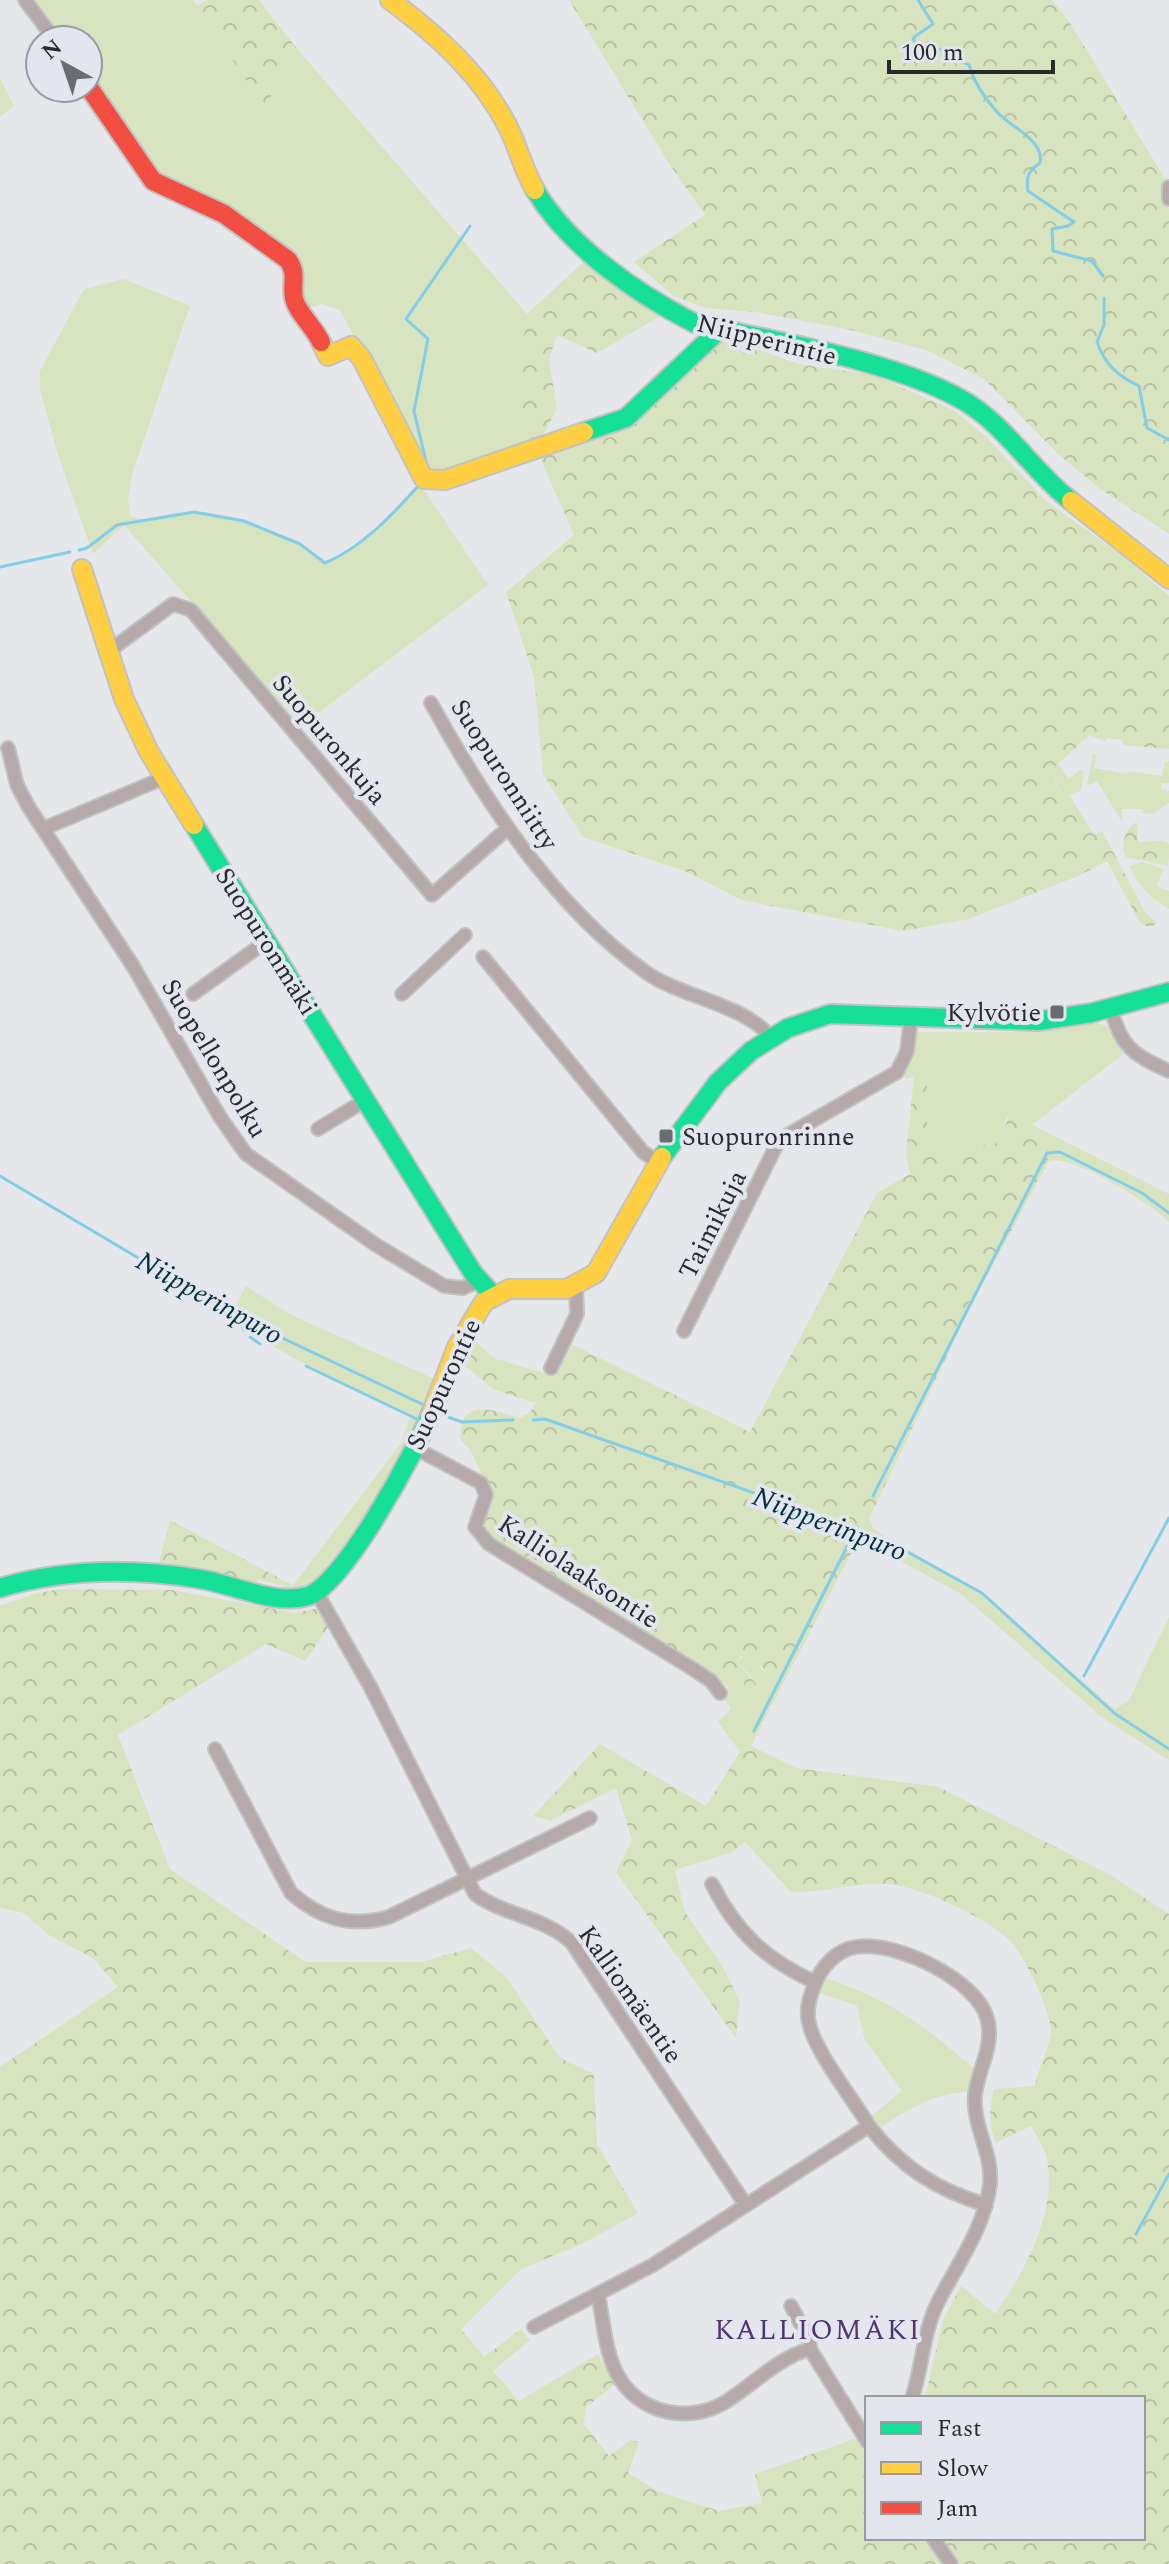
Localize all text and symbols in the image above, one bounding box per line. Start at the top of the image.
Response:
north arrow [24,24,104,104]
scale bar [889,24,1053,74]
text: N [35,31,70,68]
text: 100 m [901,35,964,71]
street label: Niipperintie [693,303,841,377]
street label: Suopuronkuja [262,665,396,814]
street label: Suopuronniitty [440,691,569,859]
street label: Suopuronmäki [205,860,328,1023]
street label: Suopellonpolku [151,971,278,1146]
place label: Kylvötie [947,993,1041,1033]
marker: Kylvötie [1048,1003,1066,1021]
place label: Suopuronrinne [682,1117,855,1157]
marker: Suopuronrinne [657,1127,675,1145]
street label: Taimikuja [668,1163,757,1286]
water label: Niipperinpuro [128,1240,291,1357]
street label: Suopurontie [396,1312,492,1457]
water label: Niipperinpuro [746,1475,913,1574]
street label: Kalliolaaksontie [490,1505,667,1639]
street label: Kalliomäentie [568,1917,693,2072]
district label: KALLIOMÄKI [714,2309,922,2352]
legend [865,2396,1145,2540]
text: Fast [937,2411,982,2447]
text: Slow [937,2451,989,2487]
text: Jam [937,2491,978,2527]

